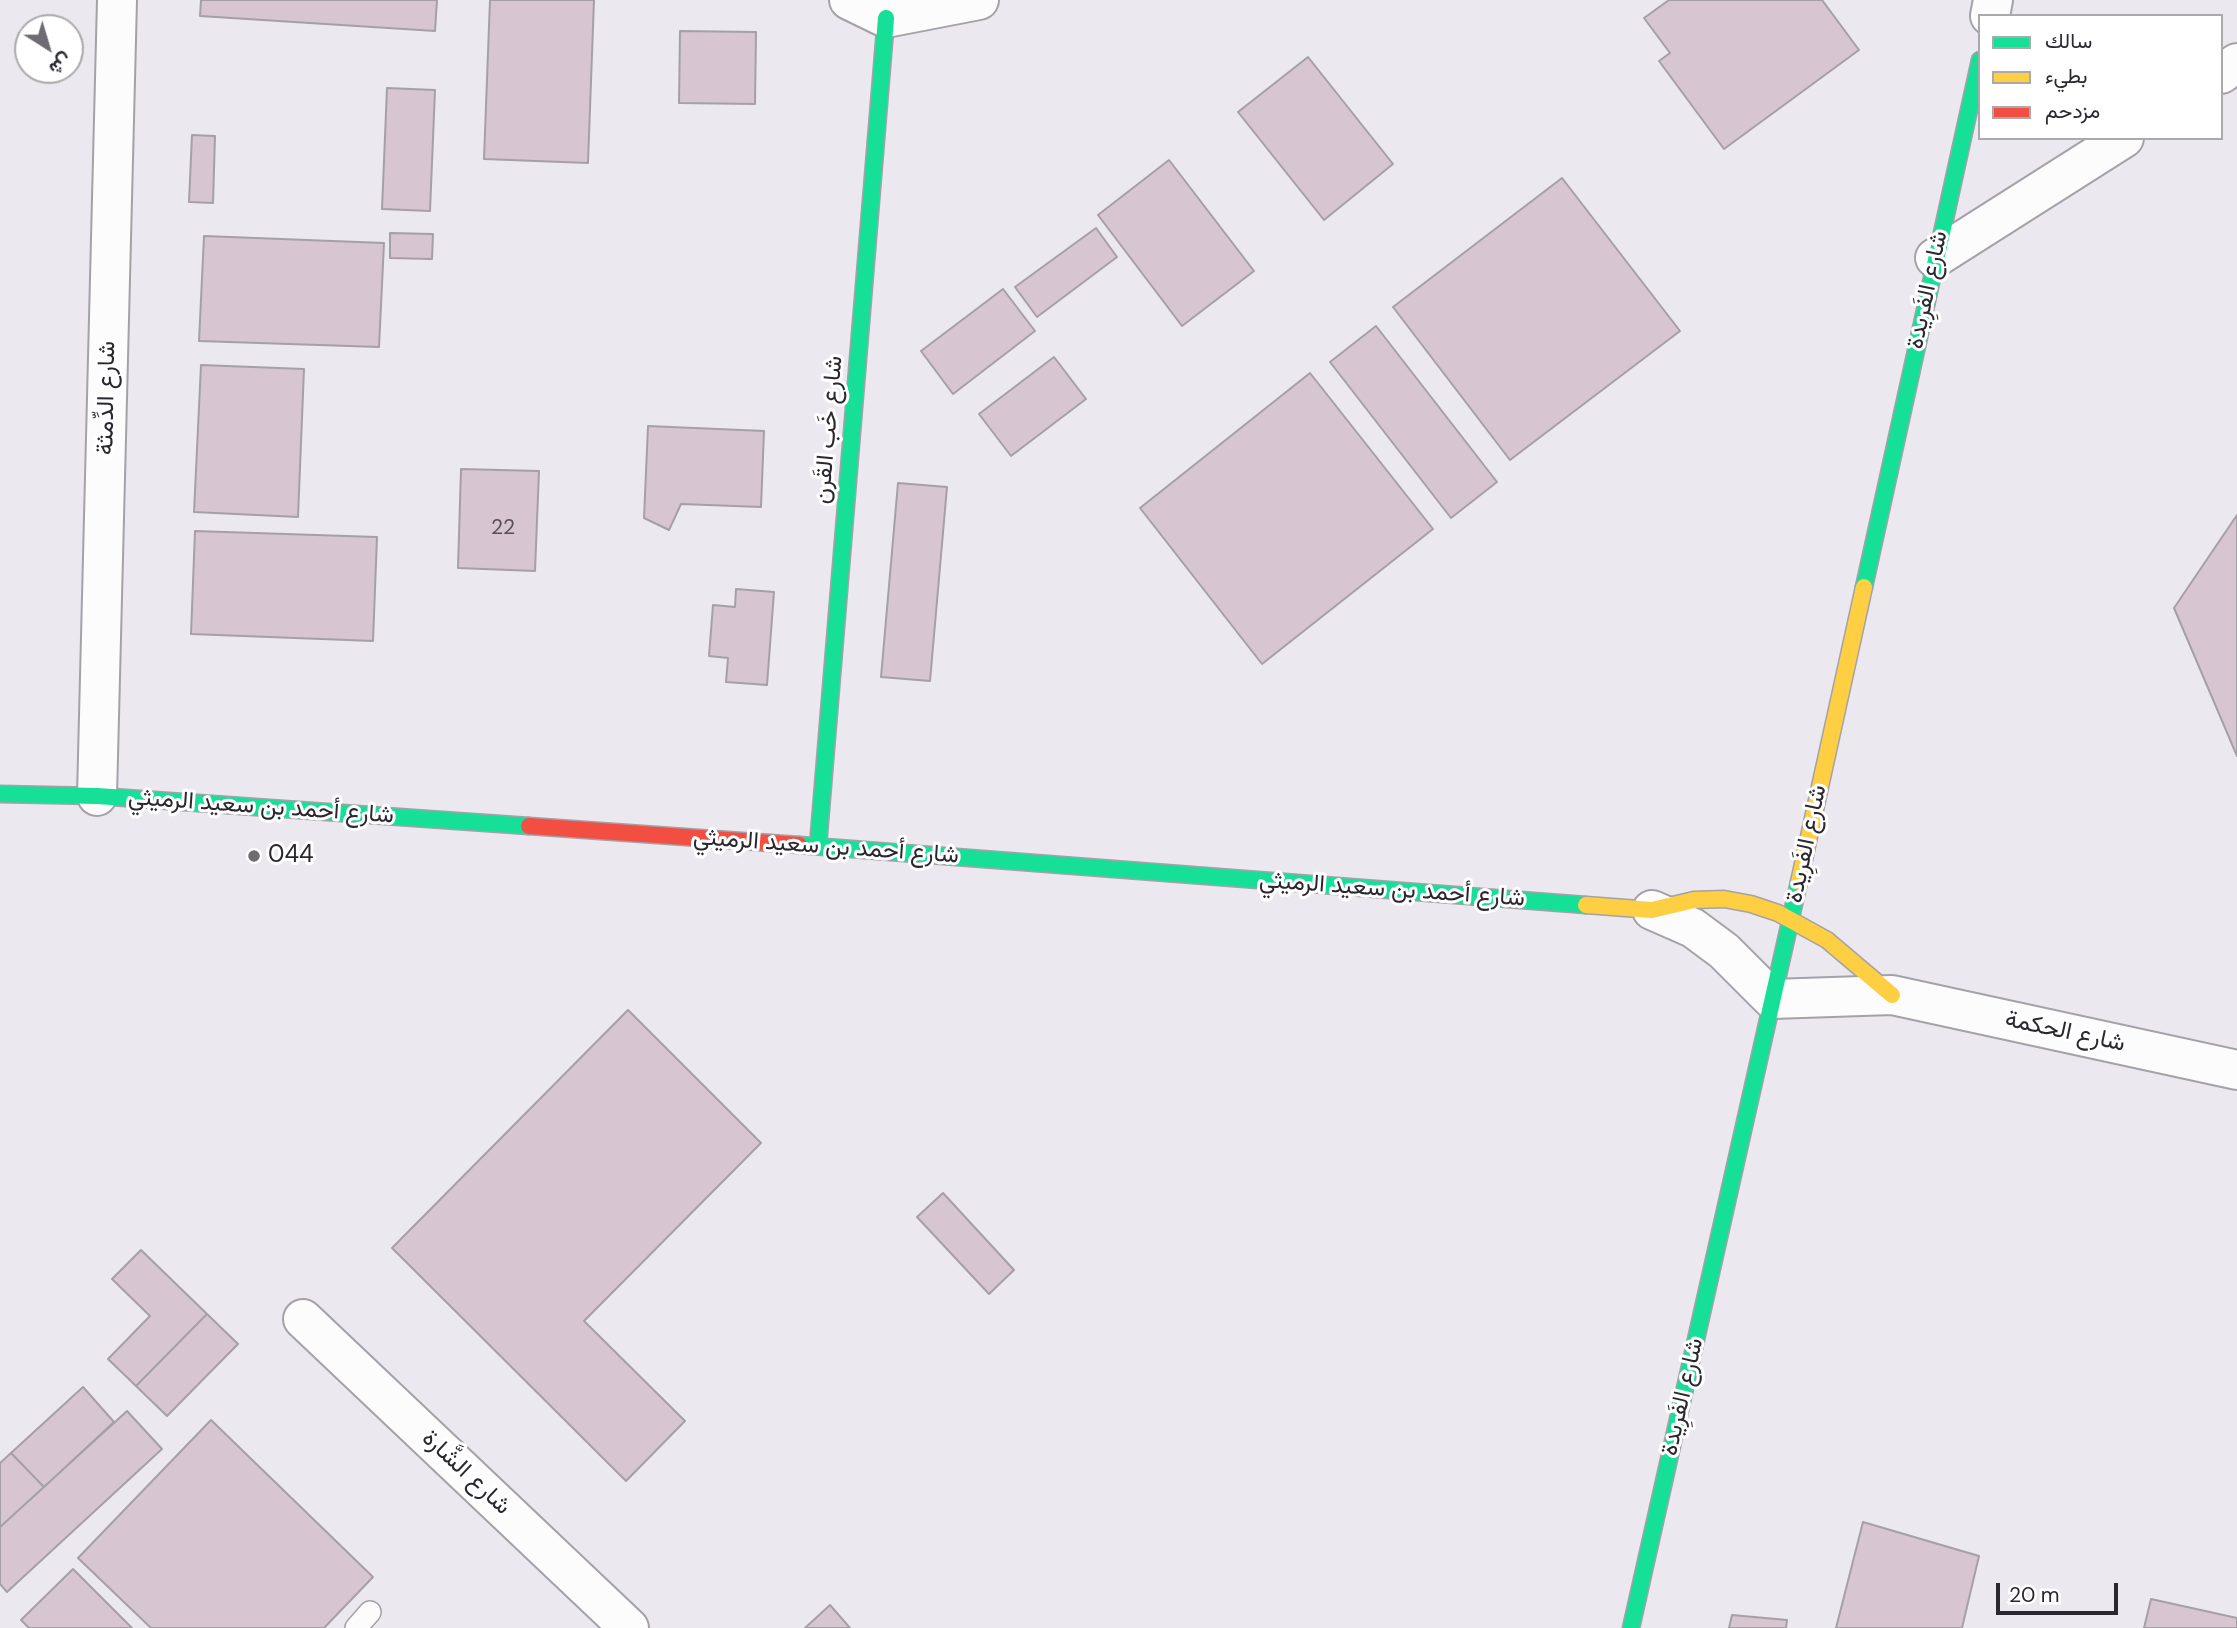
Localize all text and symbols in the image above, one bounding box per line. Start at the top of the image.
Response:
north arrow [14,14,84,84]
legend [1978,14,2223,140]
text: سالك [2045,27,2092,55]
text: ش [44,48,77,81]
text: بطيء [2045,62,2088,90]
text: مزدحم [2045,97,2100,125]
street label: شارع الفَرِيدة [1901,228,1955,352]
street label: شارع الدِّمثة [92,341,122,455]
street label: شارع خَب القَرن [808,355,850,505]
house number: 22 [491,515,515,541]
street label: شارع الفَرِيدة [1780,782,1834,906]
street label: شارع أحمد بن سعيد الرميثي [127,783,395,831]
street label: شارع أحمد بن سعيد الرميثي [692,823,960,871]
place label: 044 [268,842,314,870]
marker: 044 [246,848,262,864]
street label: شارع أحمد بن سعيد الرميثي [1258,866,1526,914]
street label: شارع الحكمة [2002,1005,2128,1059]
street label: شارع الفَرِيدة [1655,1335,1711,1459]
street label: شارع الشَّارة [416,1425,516,1521]
scale bar [1999,1568,2122,1612]
text: 20 m [2009,1581,2060,1609]

